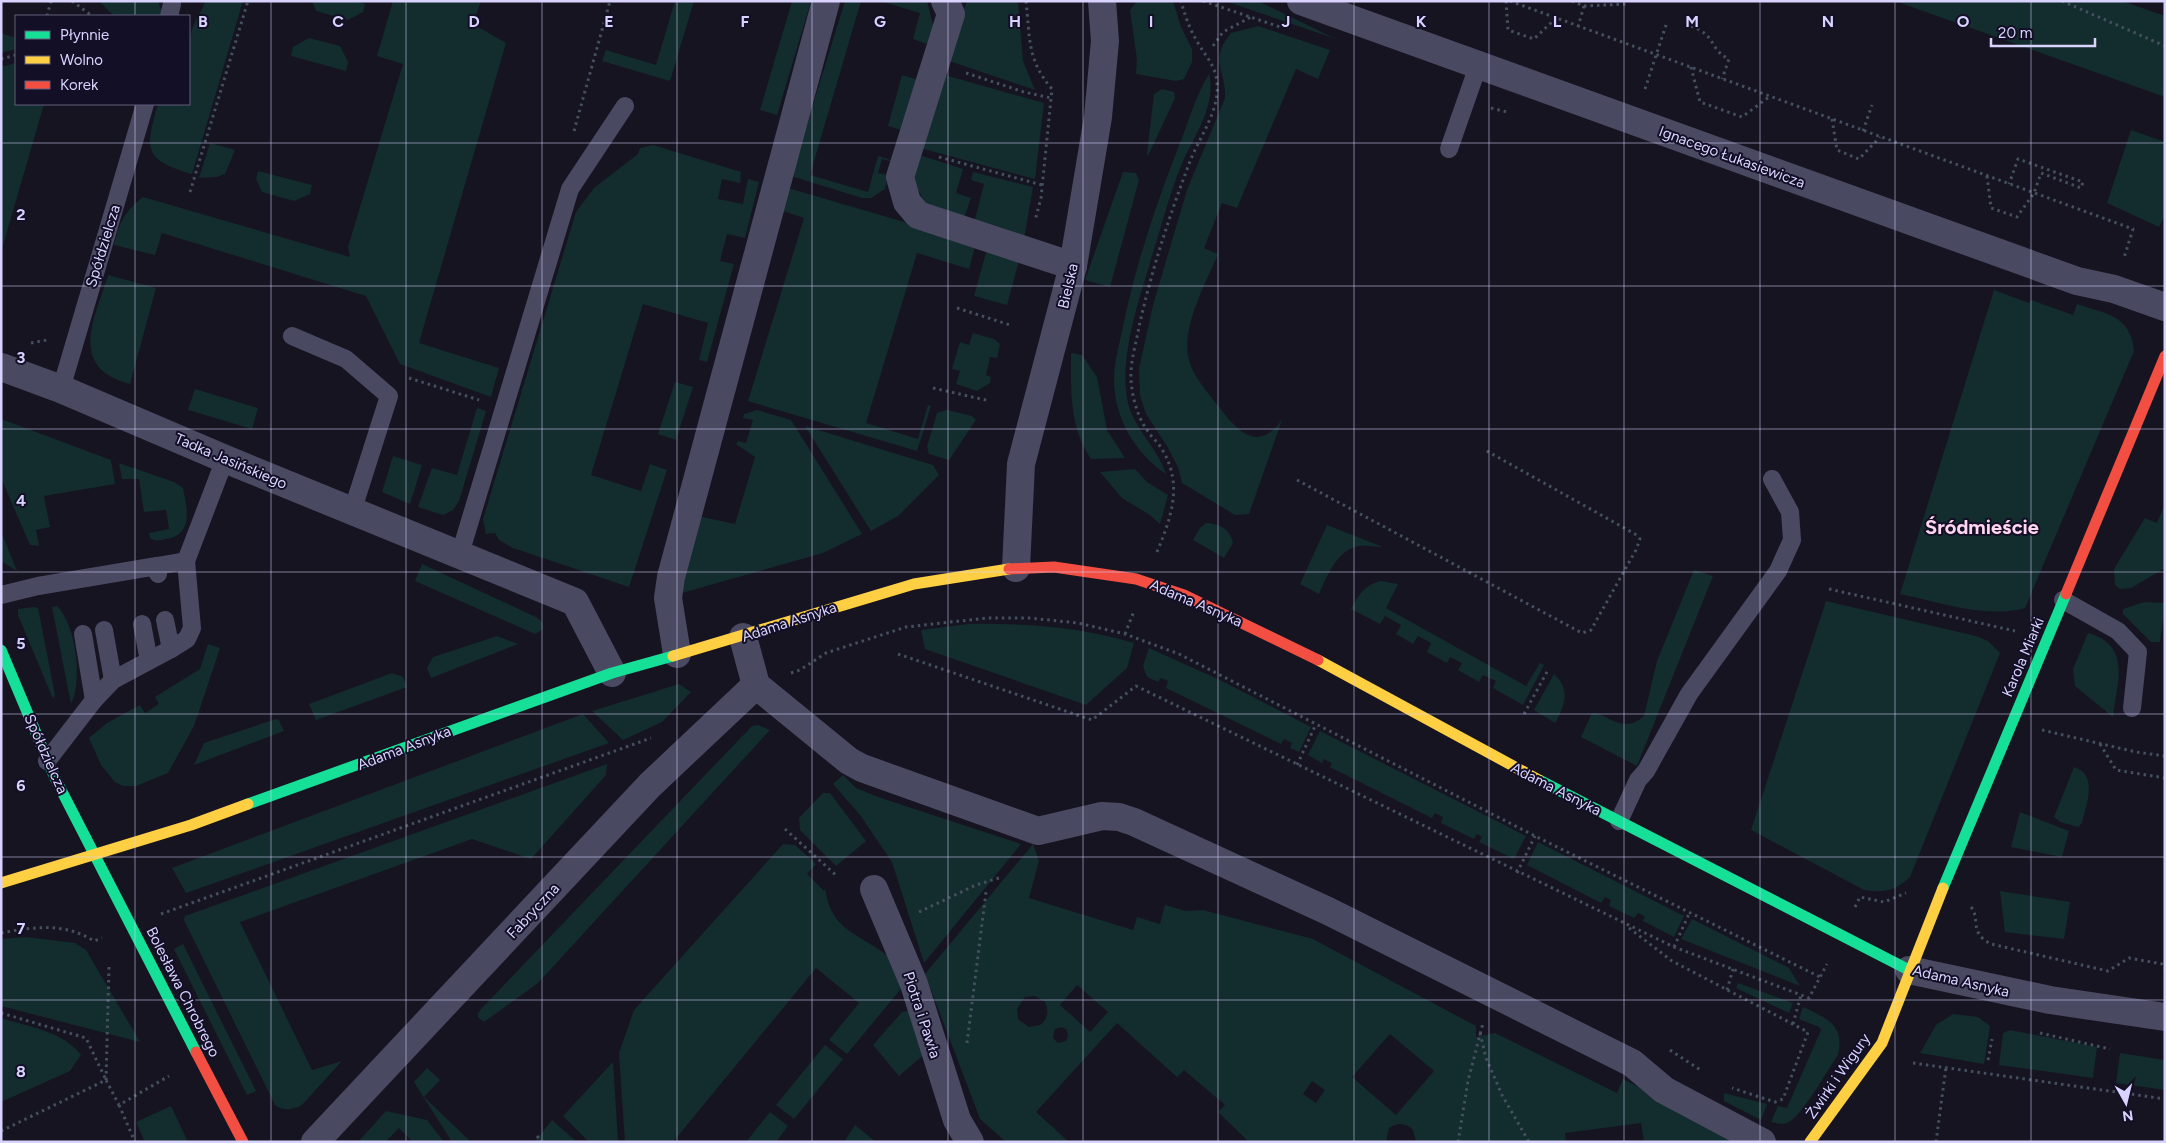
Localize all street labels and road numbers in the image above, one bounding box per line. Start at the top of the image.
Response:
street label: Ignacego Łukasiewicza [1656,122,1808,192]
street label: Spółdzielcza [82,203,124,289]
street label: Bielska [1054,262,1082,310]
street label: Tadka Jasińskiego [172,429,290,493]
street label: Adama Asnyka [1147,575,1245,631]
street label: Adama Asnyka [739,598,839,646]
street label: Karola Miarki [1998,614,2048,700]
street label: Spółdzielcza [20,711,72,797]
street label: Adama Asnyka [355,722,453,774]
street label: Adama Asnyka [1508,759,1604,819]
street label: Fabryczna [503,880,563,942]
street label: Bolesława Chrobrego [142,924,224,1060]
street label: Adama Asnyka [1911,961,2011,1001]
street label: Piotra i Pawła [900,969,944,1061]
street label: Żwirki i Wigury [1802,1030,1874,1122]

